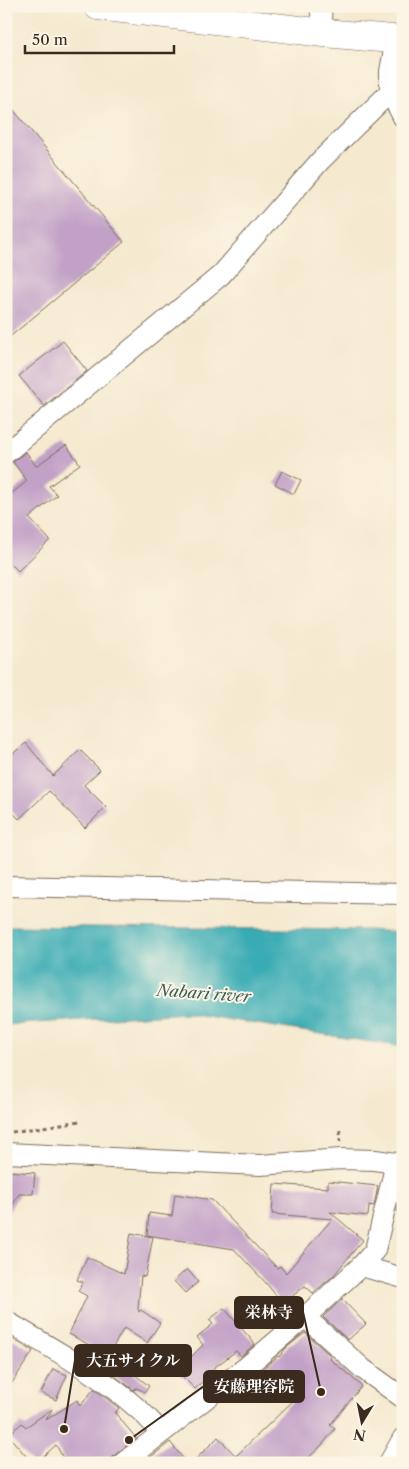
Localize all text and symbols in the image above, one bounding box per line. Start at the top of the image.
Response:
scale bar [25,22,174,54]
text: 50 m [32,30,68,49]
water label: Nabari river [154,980,253,1006]
callout: 栄林寺 [235,1297,303,1328]
text: 栄林寺 [245,1302,293,1322]
callout: 大五サイクル [75,1345,191,1376]
text: 大五サイクル [86,1350,180,1370]
callout: 安藤理容院 [204,1371,304,1402]
text: 安藤理容院 [214,1376,294,1396]
north arrow [336,1396,386,1446]
text: N [352,1425,367,1445]

